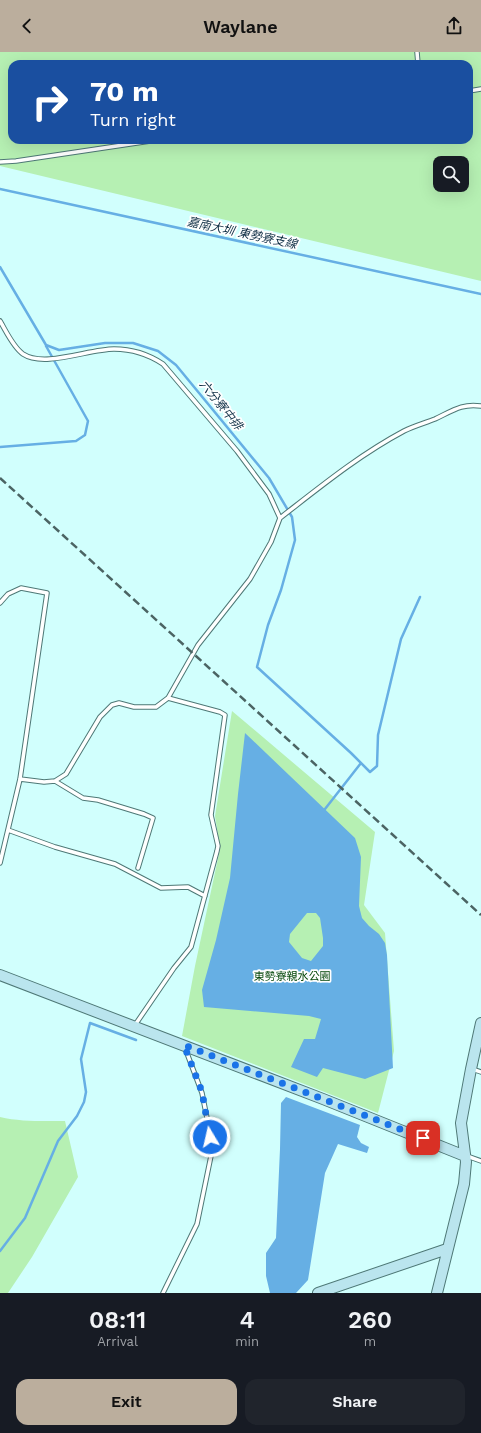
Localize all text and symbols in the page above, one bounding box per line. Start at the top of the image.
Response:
icon: back [16,15,38,37]
icon: share [443,15,465,37]
text: Waylane [203,16,278,37]
text: 70 m [90,75,159,108]
icon: right [24,76,76,128]
text: Turn right [90,109,176,130]
map controls [433,156,469,192]
button: search [433,156,469,192]
water label: 嘉南大圳 東勢寮支線 [186,215,300,252]
water label: 六分寮中排 [197,377,247,434]
park label: 東勢寮親水公園 [254,970,331,983]
position arrow [189,1116,231,1158]
pin [406,1121,440,1155]
icon: arrive [412,1127,434,1149]
text: 08:11 [89,1306,146,1334]
text: 4 [239,1306,255,1334]
text: 260 [348,1306,392,1334]
text: Arrival [97,1334,138,1349]
text: min [235,1334,259,1349]
text: m [364,1334,376,1349]
button: Exit [16,1379,237,1425]
button: Share [245,1379,465,1425]

